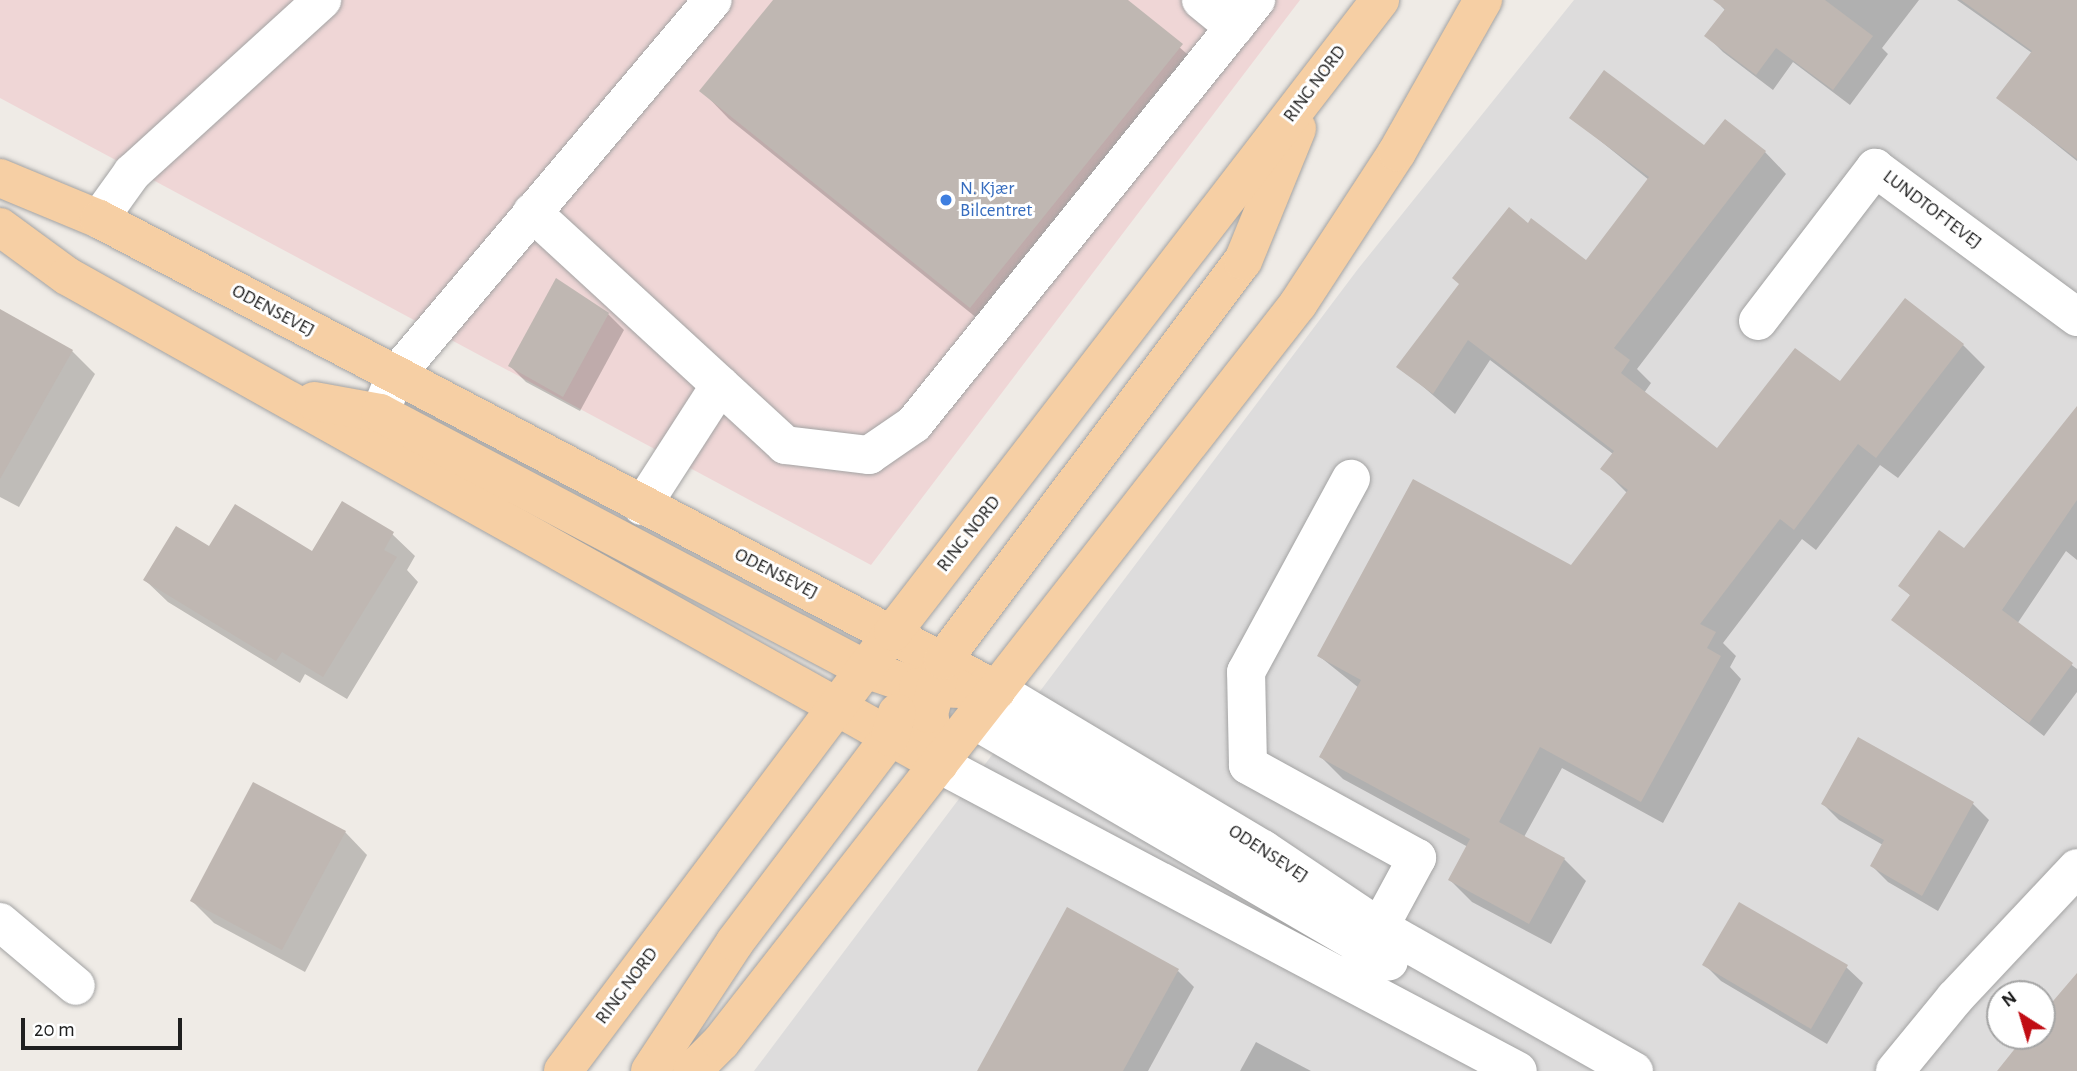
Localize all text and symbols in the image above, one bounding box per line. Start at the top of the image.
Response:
street label: RING NORD [1279,41,1351,127]
street label: LUNDTOFTEVEJ [1878,165,1986,255]
place label: N. Kjær Bilcentret [960,178,1032,222]
marker: N. Kjær Bilcentret [938,192,954,208]
street label: ODENSEVEJ [228,280,318,342]
street label: RING NORD [932,491,1006,577]
street label: ODENSEVEJ [731,543,821,605]
street label: ODENSEVEJ [1224,820,1312,888]
street label: RING NORD [591,943,663,1029]
north arrow [1986,980,2056,1050]
text: N [1998,988,2020,1011]
scale bar [24,1004,186,1048]
text: 20 m [34,1019,75,1040]

